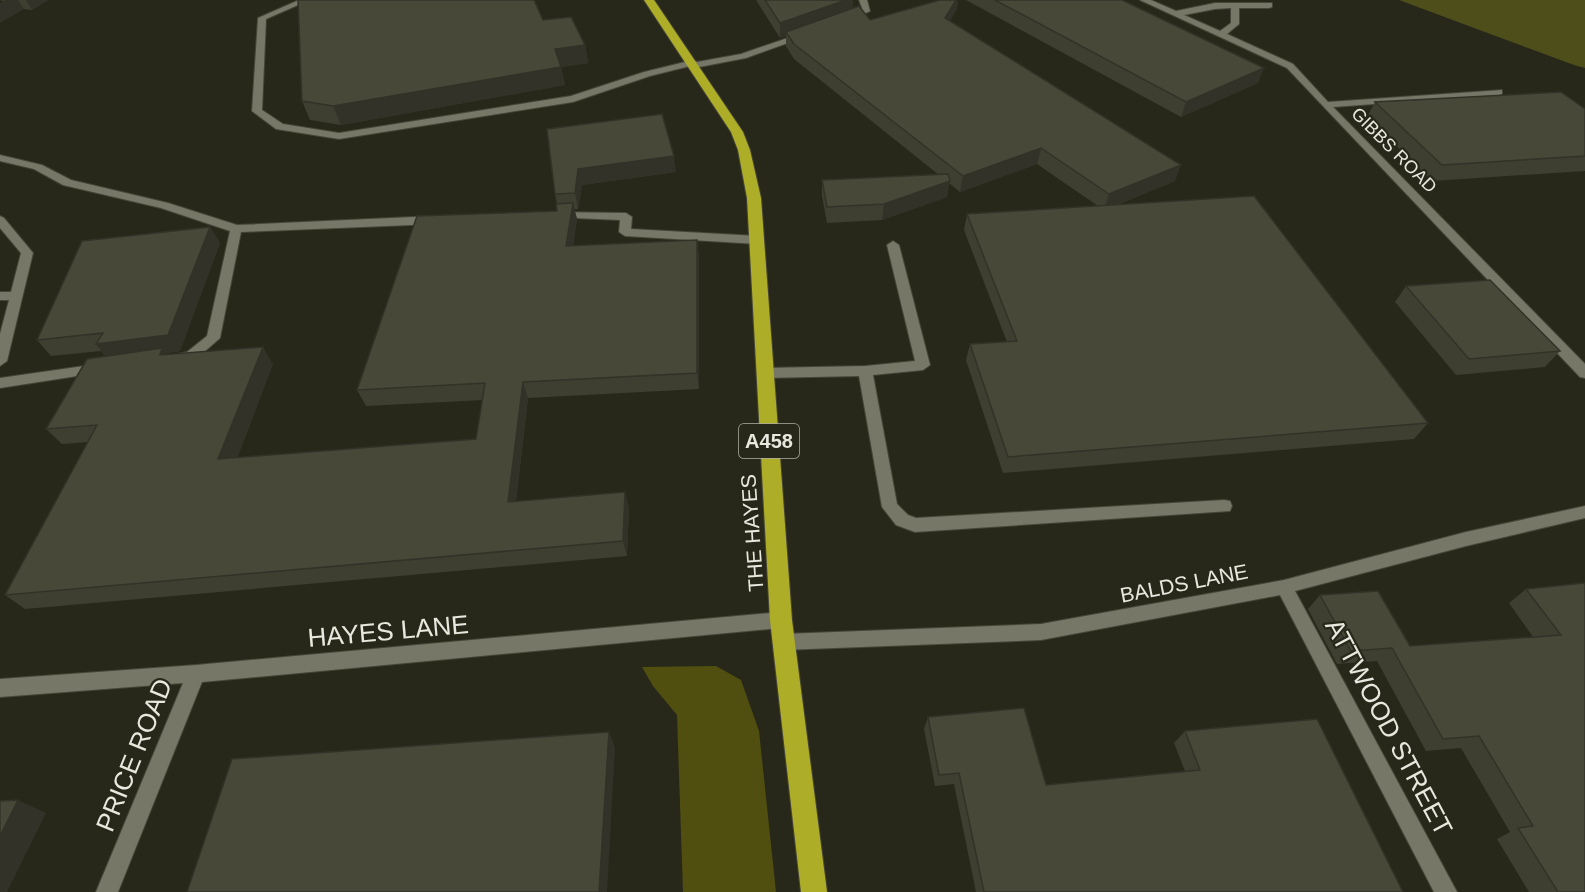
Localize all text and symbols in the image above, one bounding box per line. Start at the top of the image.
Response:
street label: GIBBS ROAD [1347,103,1441,197]
road number: A458 [739,424,799,458]
street label: THE HAYES [736,474,768,592]
street label: BALDS LANE [1118,559,1250,607]
street label: HAYES LANE [306,609,470,653]
street label: ATTWOOD STREET [1319,614,1459,840]
street label: PRICE ROAD [90,674,178,836]

